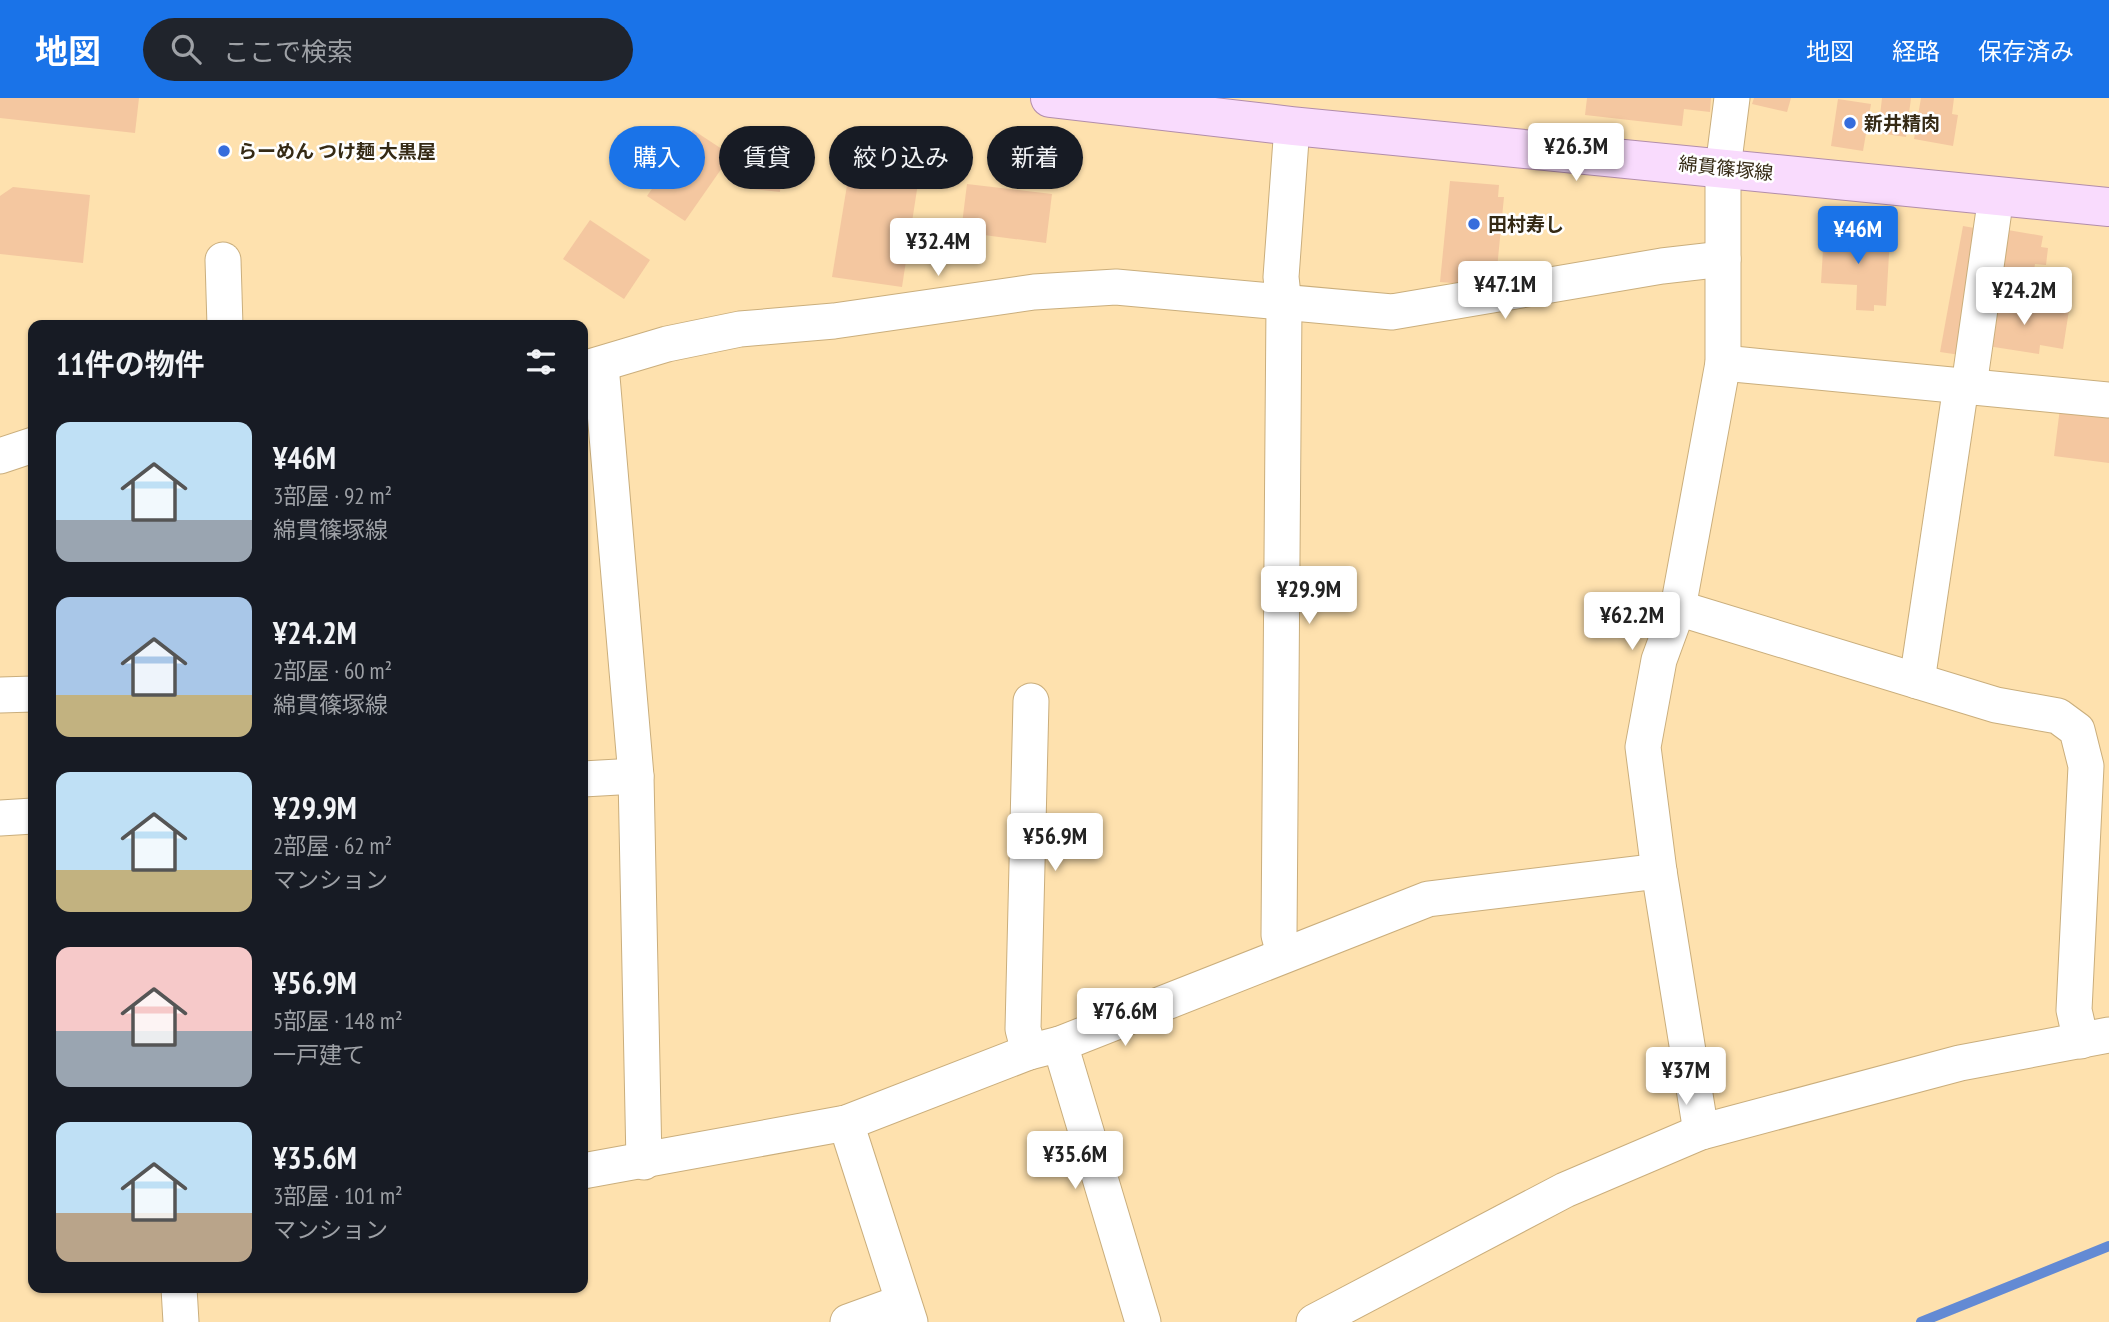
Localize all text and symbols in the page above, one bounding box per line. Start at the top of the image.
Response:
search box [143,18,633,81]
text: 地図 [35,29,101,72]
icon: search [167,30,205,68]
text: ここで検索 [223,35,353,68]
text: 地図 [1806,36,1854,67]
text: 経路 [1892,36,1940,67]
text: 保存済み [1978,36,2074,67]
place label: 新井精肉 [1864,111,1940,135]
marker: 新井精肉 [1842,115,1858,131]
pin: ¥26.3M [1519,123,1633,183]
chip: 購入 [609,126,705,189]
chip: 賃貸 [719,126,815,189]
chip: 絞り込み [829,126,973,189]
chip: 新着 [987,126,1083,189]
text: ¥26.3M [1544,131,1608,160]
place label: らーめん つけ麺 大黒屋 [238,139,436,163]
marker: らーめん つけ麺 大黒屋 [216,143,232,159]
street label: 綿貫篠塚線 [1677,151,1775,185]
pin: ¥46M [1817,206,1899,266]
place label: 田村寿し [1488,212,1564,236]
text: ¥46M [1834,214,1882,243]
marker: 田村寿し [1466,216,1482,232]
pin: ¥32.4M [881,218,995,278]
text: ¥32.4M [906,226,970,255]
pin: ¥47.1M [1448,262,1562,321]
pin: ¥24.2M [1967,268,2081,327]
text: ¥47.1M [1474,269,1536,298]
text: ¥24.2M [1992,275,2056,304]
icon: filters [522,343,560,381]
text: 11件の物件 [56,344,205,383]
text: ¥46M [273,438,336,477]
icon: home [112,450,196,534]
text: 3部屋 · 92 m² [273,481,392,510]
text: 綿貫篠塚線 [273,515,388,544]
pin: ¥29.9M [1252,566,1366,626]
text: ¥29.9M [1277,574,1341,603]
pin: ¥62.2M [1575,592,1689,652]
text: ¥62.2M [1600,600,1664,629]
text: ¥24.2M [273,613,357,652]
icon: home [112,625,196,709]
text: 2部屋 · 60 m² [273,656,392,685]
text: 綿貫篠塚線 [273,690,388,719]
text: ¥29.9M [273,788,357,827]
icon: home [112,800,196,884]
pin: ¥56.9M [998,814,1112,873]
text: ¥56.9M [1023,821,1087,850]
text: 2部屋 · 62 m² [273,831,392,860]
text: マンション [273,865,388,894]
text: ¥56.9M [273,963,357,1002]
icon: home [112,975,196,1059]
pin: ¥76.6M [1068,988,1182,1048]
text: ¥76.6M [1093,996,1157,1025]
text: 5部屋 · 148 m² [273,1006,403,1035]
text: 一戸建て [273,1040,365,1069]
pin: ¥37M [1645,1048,1727,1107]
text: ¥37M [1662,1055,1710,1084]
pin: ¥35.6M [1018,1132,1132,1191]
text: ¥35.6M [273,1138,357,1177]
text: ¥35.6M [1043,1139,1107,1168]
icon: home [112,1150,196,1234]
text: 3部屋 · 101 m² [273,1181,403,1210]
text: マンション [273,1215,388,1244]

